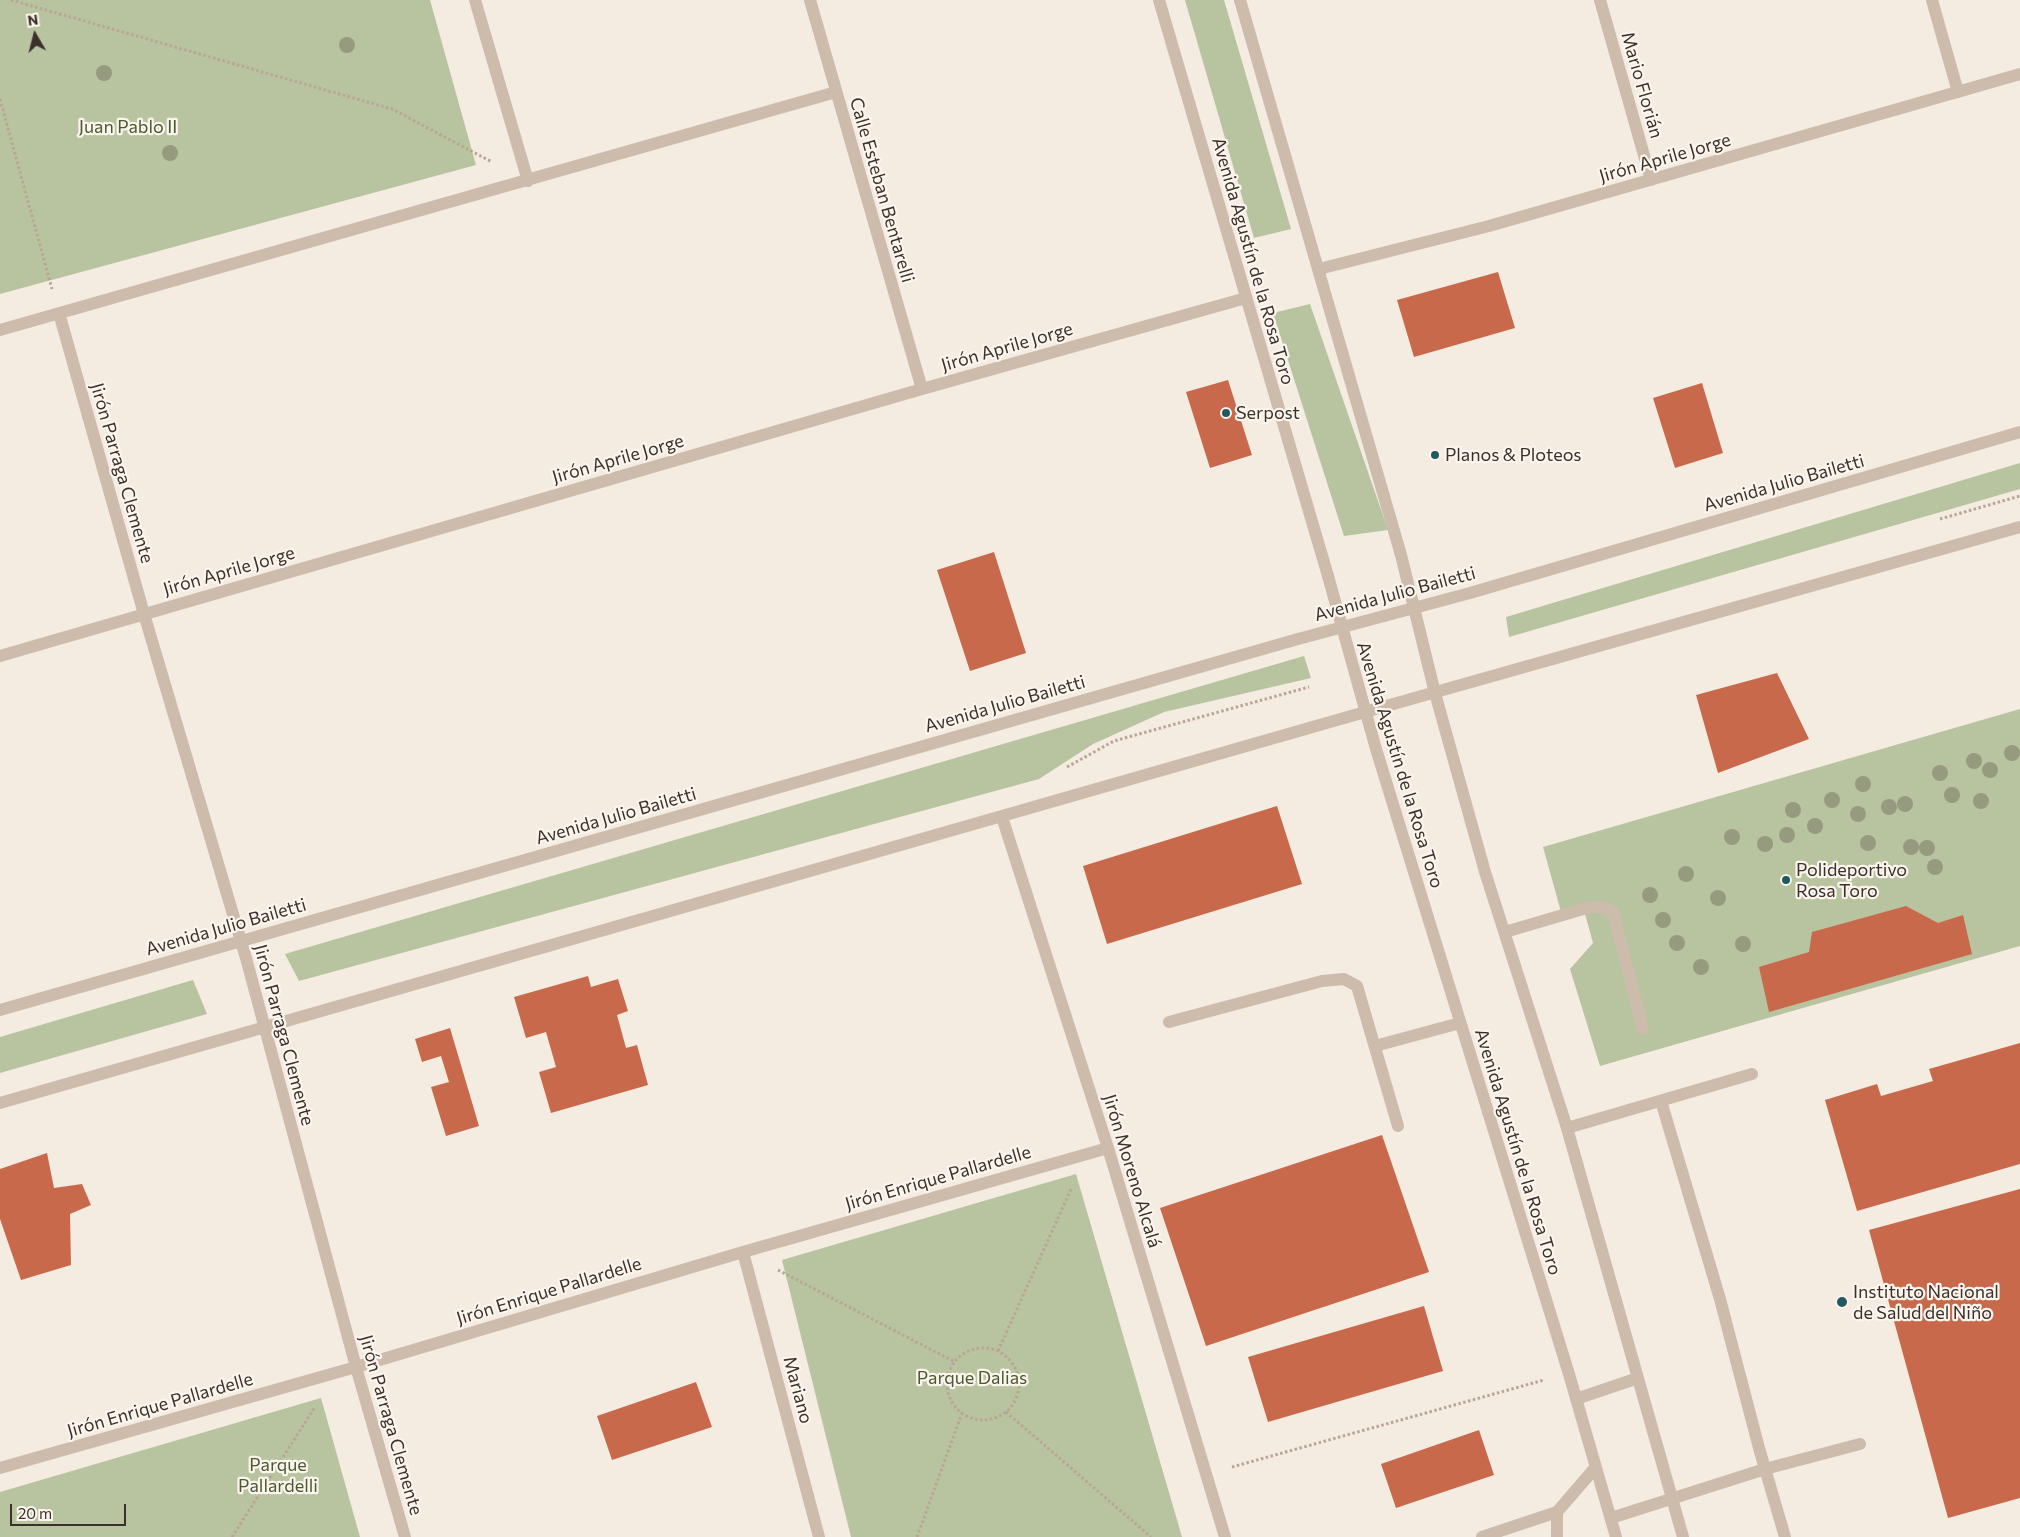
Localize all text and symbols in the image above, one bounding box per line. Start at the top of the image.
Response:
north arrow [10,10,60,60]
text: N [26,11,39,29]
street label: Mario Florián [1617,29,1667,141]
street label: Calle Esteban Bentarelli [845,95,919,285]
park label: Juan Pablo II [79,116,177,138]
street label: Jirón Aprile Jorge [1597,129,1733,187]
street label: Avenida Agustín de la Rosa Toro [1207,135,1299,387]
street label: Jirón Aprile Jorge [939,318,1075,376]
street label: Jirón Parraga Clemente [86,380,158,566]
place label: Serpost [1236,402,1300,424]
marker: Serpost [1220,407,1232,419]
street label: Jirón Aprile Jorge [550,430,686,488]
place label: Planos & Ploteos [1445,444,1581,466]
marker: Planos & Ploteos [1429,449,1441,461]
street label: Avenida Julio Bailetti [1701,450,1867,516]
street label: Jirón Aprile Jorge [161,542,297,600]
street label: Avenida Julio Bailetti [1312,562,1478,626]
street label: Avenida Agustín de la Rosa Toro [1352,639,1448,891]
street label: Avenida Julio Bailetti [922,671,1088,737]
street label: Avenida Julio Bailetti [533,783,699,849]
place label: Polideportivo Rosa Toro [1796,859,1907,902]
marker: Polideportivo Rosa Toro [1780,874,1792,886]
street label: Avenida Julio Bailetti [143,894,309,960]
street label: Jirón Parraga Clemente [249,942,319,1128]
street label: Avenida Agustín de la Rosa Toro [1470,1026,1566,1278]
street label: Jirón Moreno Alcalá [1098,1092,1166,1250]
street label: Jirón Enrique Pallardelle [843,1141,1033,1215]
street label: Jirón Enrique Pallardelle [454,1253,644,1329]
place label: Instituto Nacional de Salud del Niño [1853,1281,1999,1324]
marker: Instituto Nacional de Salud del Niño [1835,1295,1849,1309]
street label: Jirón Parraga Clemente [355,1332,427,1518]
street label: Mariano [779,1354,817,1426]
park label: Parque Dalias [917,1367,1027,1389]
street label: Jirón Enrique Pallardelle [65,1368,255,1442]
park label: Parque Pallardelli [238,1454,318,1496]
scale bar [12,1494,129,1526]
text: 20 m [18,1504,52,1522]

